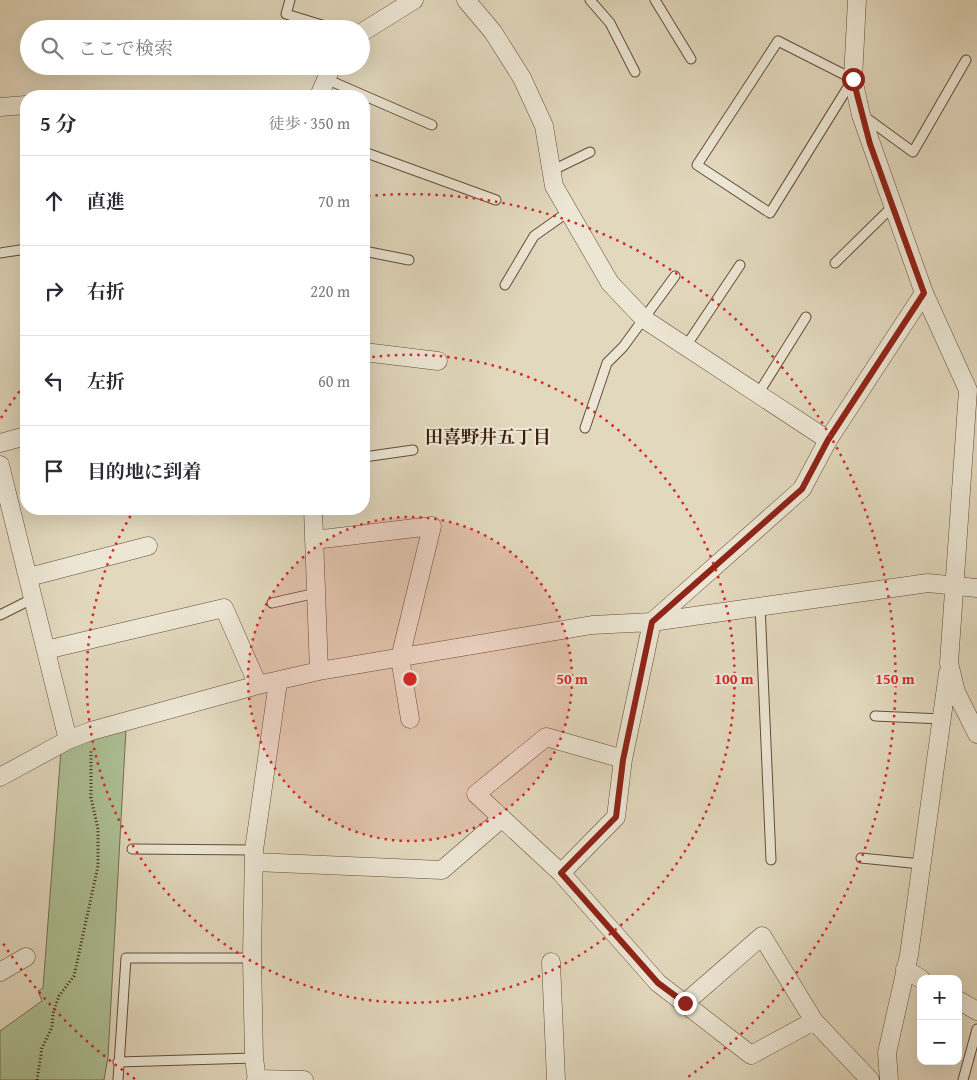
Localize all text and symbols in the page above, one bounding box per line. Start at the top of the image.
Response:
search box [20,20,370,75]
icon: search [38,34,66,62]
text: ここで検索 [78,34,173,62]
route start [842,68,865,91]
text: 5 分 [40,108,77,139]
text: 徒歩 · 350 m [269,111,350,135]
icon: ahead [40,187,68,215]
text: 直進 [87,187,125,215]
text: 70 m [318,189,350,213]
icon: right [40,277,68,305]
text: 右折 [87,277,125,305]
text: 220 m [310,279,350,303]
icon: left [40,367,68,395]
text: 左折 [87,367,125,395]
text: 60 m [318,369,350,393]
district label: 田喜野井五丁目 [425,423,551,450]
icon: arrive [40,457,68,485]
text: 目的地に到着 [87,457,201,485]
text: 50 m [556,668,588,689]
text: 100 m [714,668,754,689]
text: 150 m [875,668,915,689]
centre of rings [401,670,419,688]
map controls [917,975,962,1065]
button: + [917,975,962,1020]
route end [674,992,697,1015]
button: − [917,1020,962,1065]

